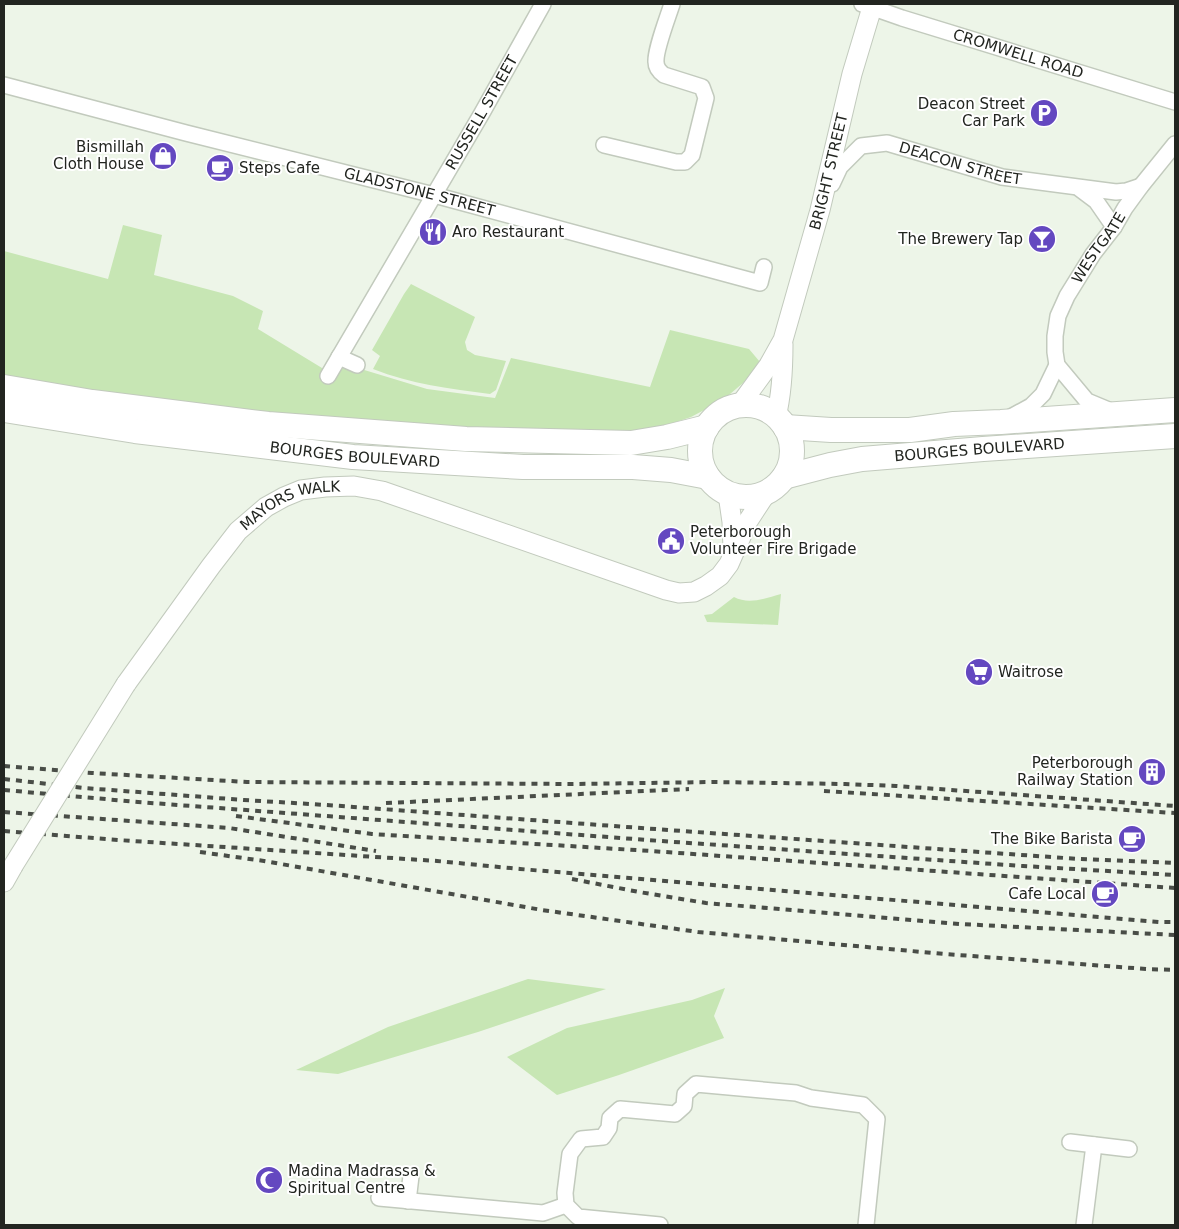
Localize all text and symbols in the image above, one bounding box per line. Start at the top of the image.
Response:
street label: CROMWELL ROAD [951,25,1086,82]
street label: RUSSELL STREET [442,52,522,173]
place label: Deacon Street Car Park [918,95,1025,130]
parking icon: Deacon Street Car Park [1029,98,1059,128]
street label: BRIGHT STREET [806,111,852,232]
place label: Bismillah Cloth House [53,138,144,173]
street label: DEACON STREET [897,138,1024,189]
shop icon: Bismillah Cloth House [148,141,178,171]
cafe icon: Steps Cafe [205,153,235,183]
place label: Steps Cafe [239,159,320,177]
street label: GLADSTONE STREET [342,164,498,220]
street label: WESTGATE [1068,209,1130,287]
restaurant icon: Aro Restaurant [418,217,448,247]
place label: Aro Restaurant [452,223,564,241]
bar icon: The Brewery Tap [1027,224,1057,254]
place label: The Brewery Tap [897,230,1023,248]
street label: BOURGES BOULEVARD [894,434,1065,465]
street label: BOURGES BOULEVARD [269,438,441,471]
street label: MAYORS WALK [236,477,342,534]
place label: Peterborough Volunteer Fire Brigade [690,523,856,558]
public building icon: Peterborough Volunteer Fire Brigade [656,526,686,556]
supermarket icon: Waitrose [964,657,994,687]
place label: Waitrose [998,663,1063,681]
place label: Peterborough Railway Station [1017,754,1133,789]
building icon: Peterborough Railway Station [1137,757,1167,787]
cafe icon: The Bike Barista [1117,824,1147,854]
place label: The Bike Barista [990,830,1113,848]
cafe icon: Cafe Local [1090,879,1120,909]
place label: Cafe Local [1008,885,1086,903]
place label: Madina Madrassa & Spiritual Centre [288,1162,436,1197]
mosque icon: Madina Madrassa & Spiritual Centre [254,1165,284,1195]

